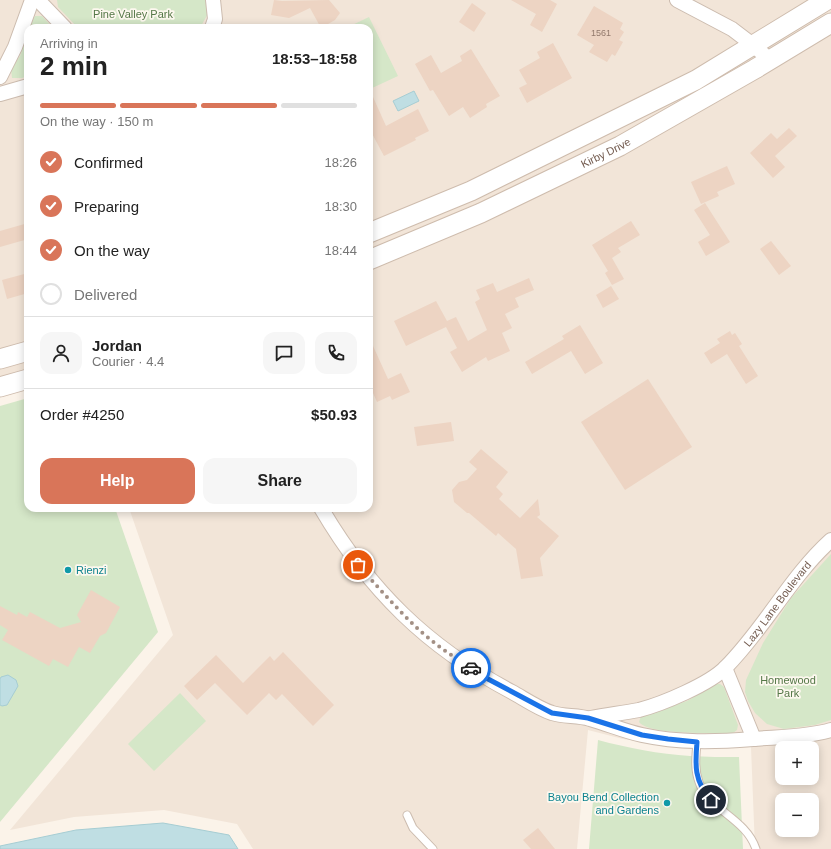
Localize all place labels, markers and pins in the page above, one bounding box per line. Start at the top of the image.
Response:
pin [341,548,375,582]
place label: Rienzi [76,564,107,576]
marker: Rienzi [63,565,73,575]
pin [694,783,728,817]
place label: Bayou Bend Collection and Gardens [548,791,659,816]
marker: Bayou Bend Collection and Gardens [662,798,672,808]

